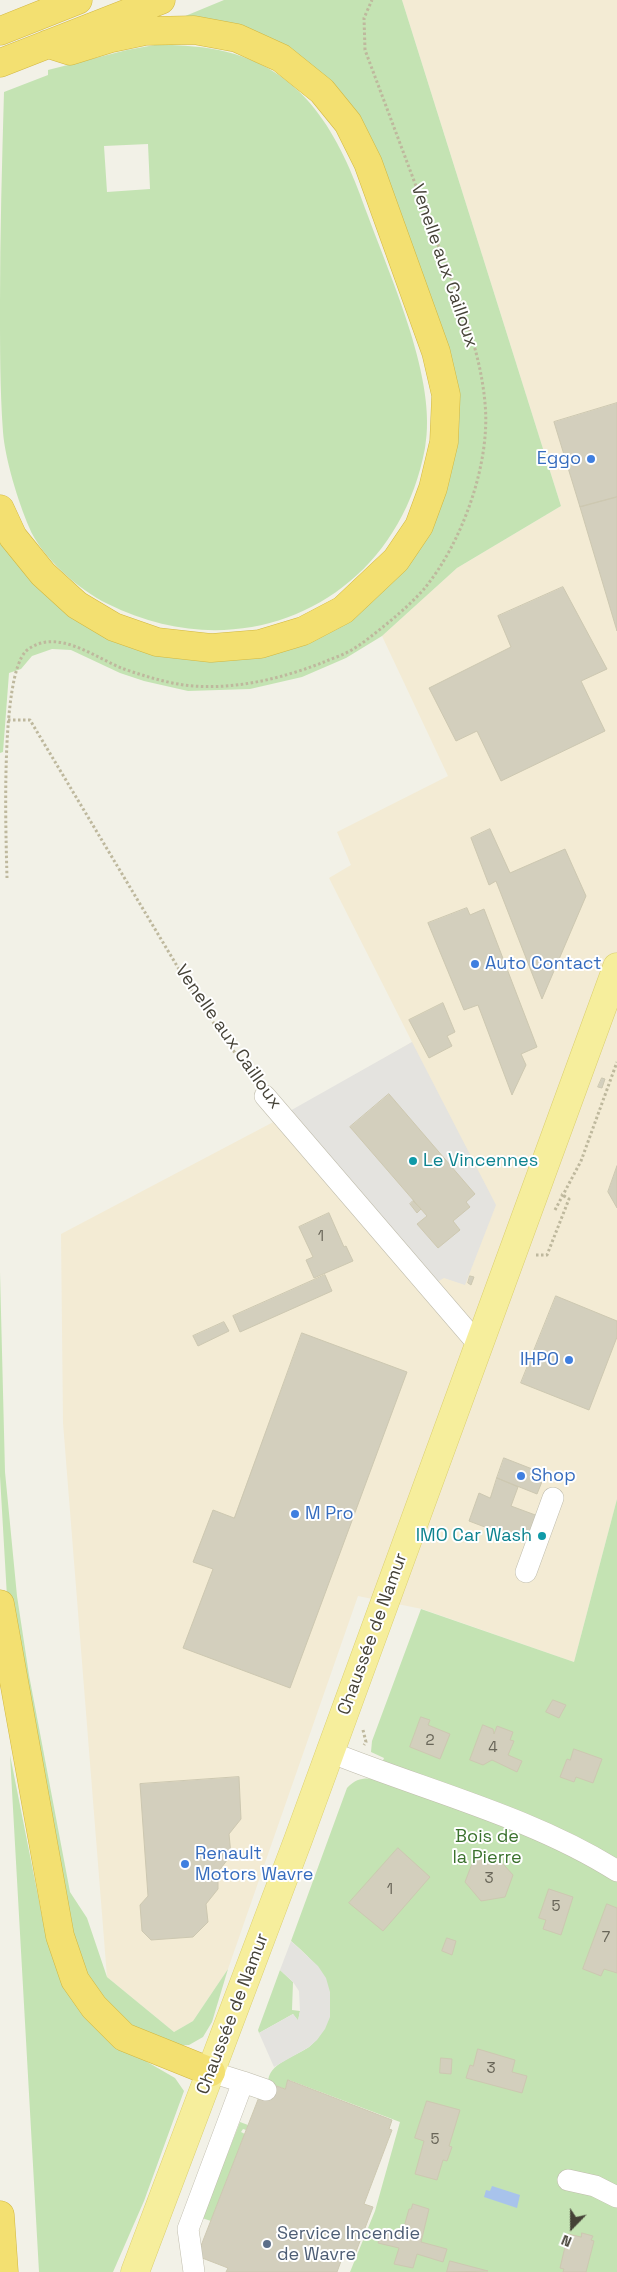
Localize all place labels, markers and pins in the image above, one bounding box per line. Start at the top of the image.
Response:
place label: Eggo [537,448,581,470]
marker: Eggo [585,453,597,465]
place label: Auto Contact [485,953,602,975]
marker: Auto Contact [469,958,481,970]
place label: Le Vincennes [423,1150,538,1172]
marker: Le Vincennes [407,1155,419,1167]
place label: IHPO [520,1349,559,1371]
marker: IHPO [563,1354,575,1366]
place label: Shop [531,1465,576,1487]
marker: Shop [515,1470,527,1482]
place label: M Pro [305,1503,354,1525]
marker: M Pro [289,1508,301,1520]
place label: IMO Car Wash [416,1525,532,1547]
marker: IMO Car Wash [536,1530,548,1542]
place label: Renault Motors Wavre [195,1843,313,1886]
marker: Renault Motors Wavre [179,1858,191,1870]
place label: Service Incendie de Wavre [277,2223,420,2266]
marker: Service Incendie de Wavre [261,2238,273,2250]

